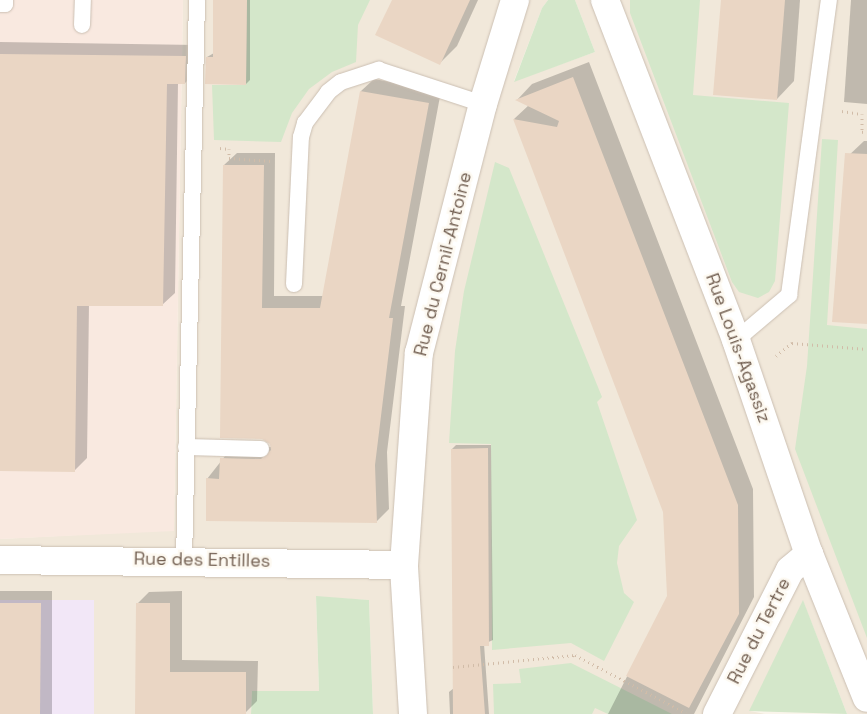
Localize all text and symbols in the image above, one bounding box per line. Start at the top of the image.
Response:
street label: Rue du Cernil-Antoine [410,170,476,358]
street label: Rue Louis-Agassiz [701,270,775,426]
street label: Rue des Entilles [134,548,270,572]
street label: Rue du Tertre [723,574,795,688]

